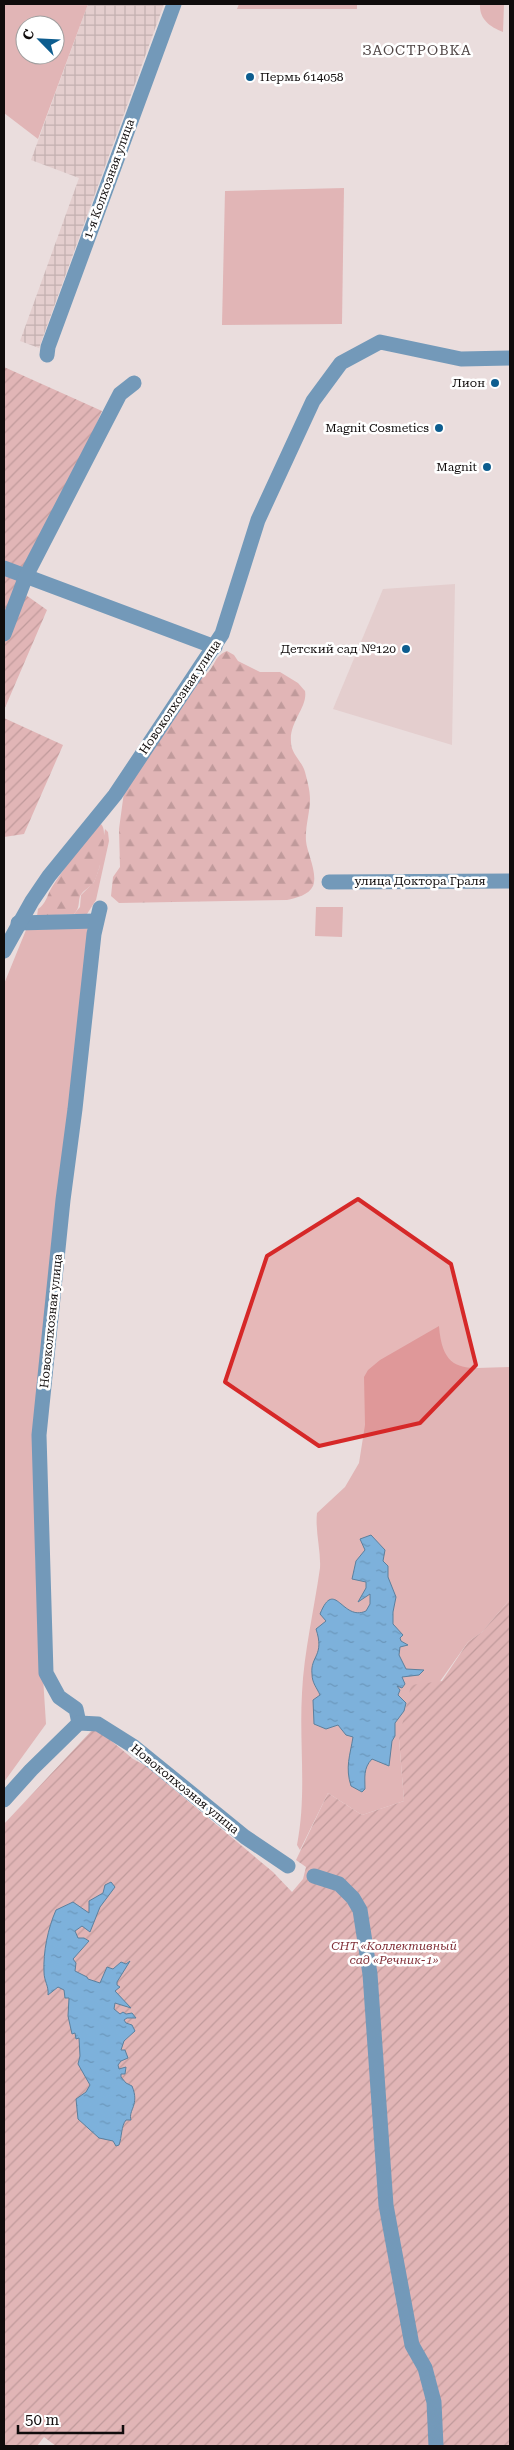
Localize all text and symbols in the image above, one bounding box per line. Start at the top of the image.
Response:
north arrow [15,15,65,65]
text: С [19,27,38,42]
district label: ЗАОСТРОВКА [362,42,472,58]
place label: Пермь 614058 [260,70,344,84]
marker: Пермь 614058 [244,71,256,83]
street label: 1-я Колхозная улица [81,117,137,241]
place label: Лион [452,376,485,390]
marker: Лион [489,377,501,389]
place label: Magnit Cosmetics [325,421,429,435]
marker: Magnit Cosmetics [433,422,445,434]
place label: Magnit [436,460,478,474]
marker: Magnit [481,461,493,473]
street label: Новоколхозная улица [136,637,224,757]
place label: Детский сад №120 [281,642,396,656]
marker: Детский сад №120 [400,643,412,655]
street label: улица Доктора Граля [354,874,486,888]
street label: Новоколхозная улица [37,1253,65,1389]
street label: Новоколхозная улица [128,1741,242,1837]
park label: СНТ «Коллективный сад «Речник-1» [331,1939,457,1967]
scale bar [18,2402,122,2434]
text: 50 m [25,2411,60,2429]

